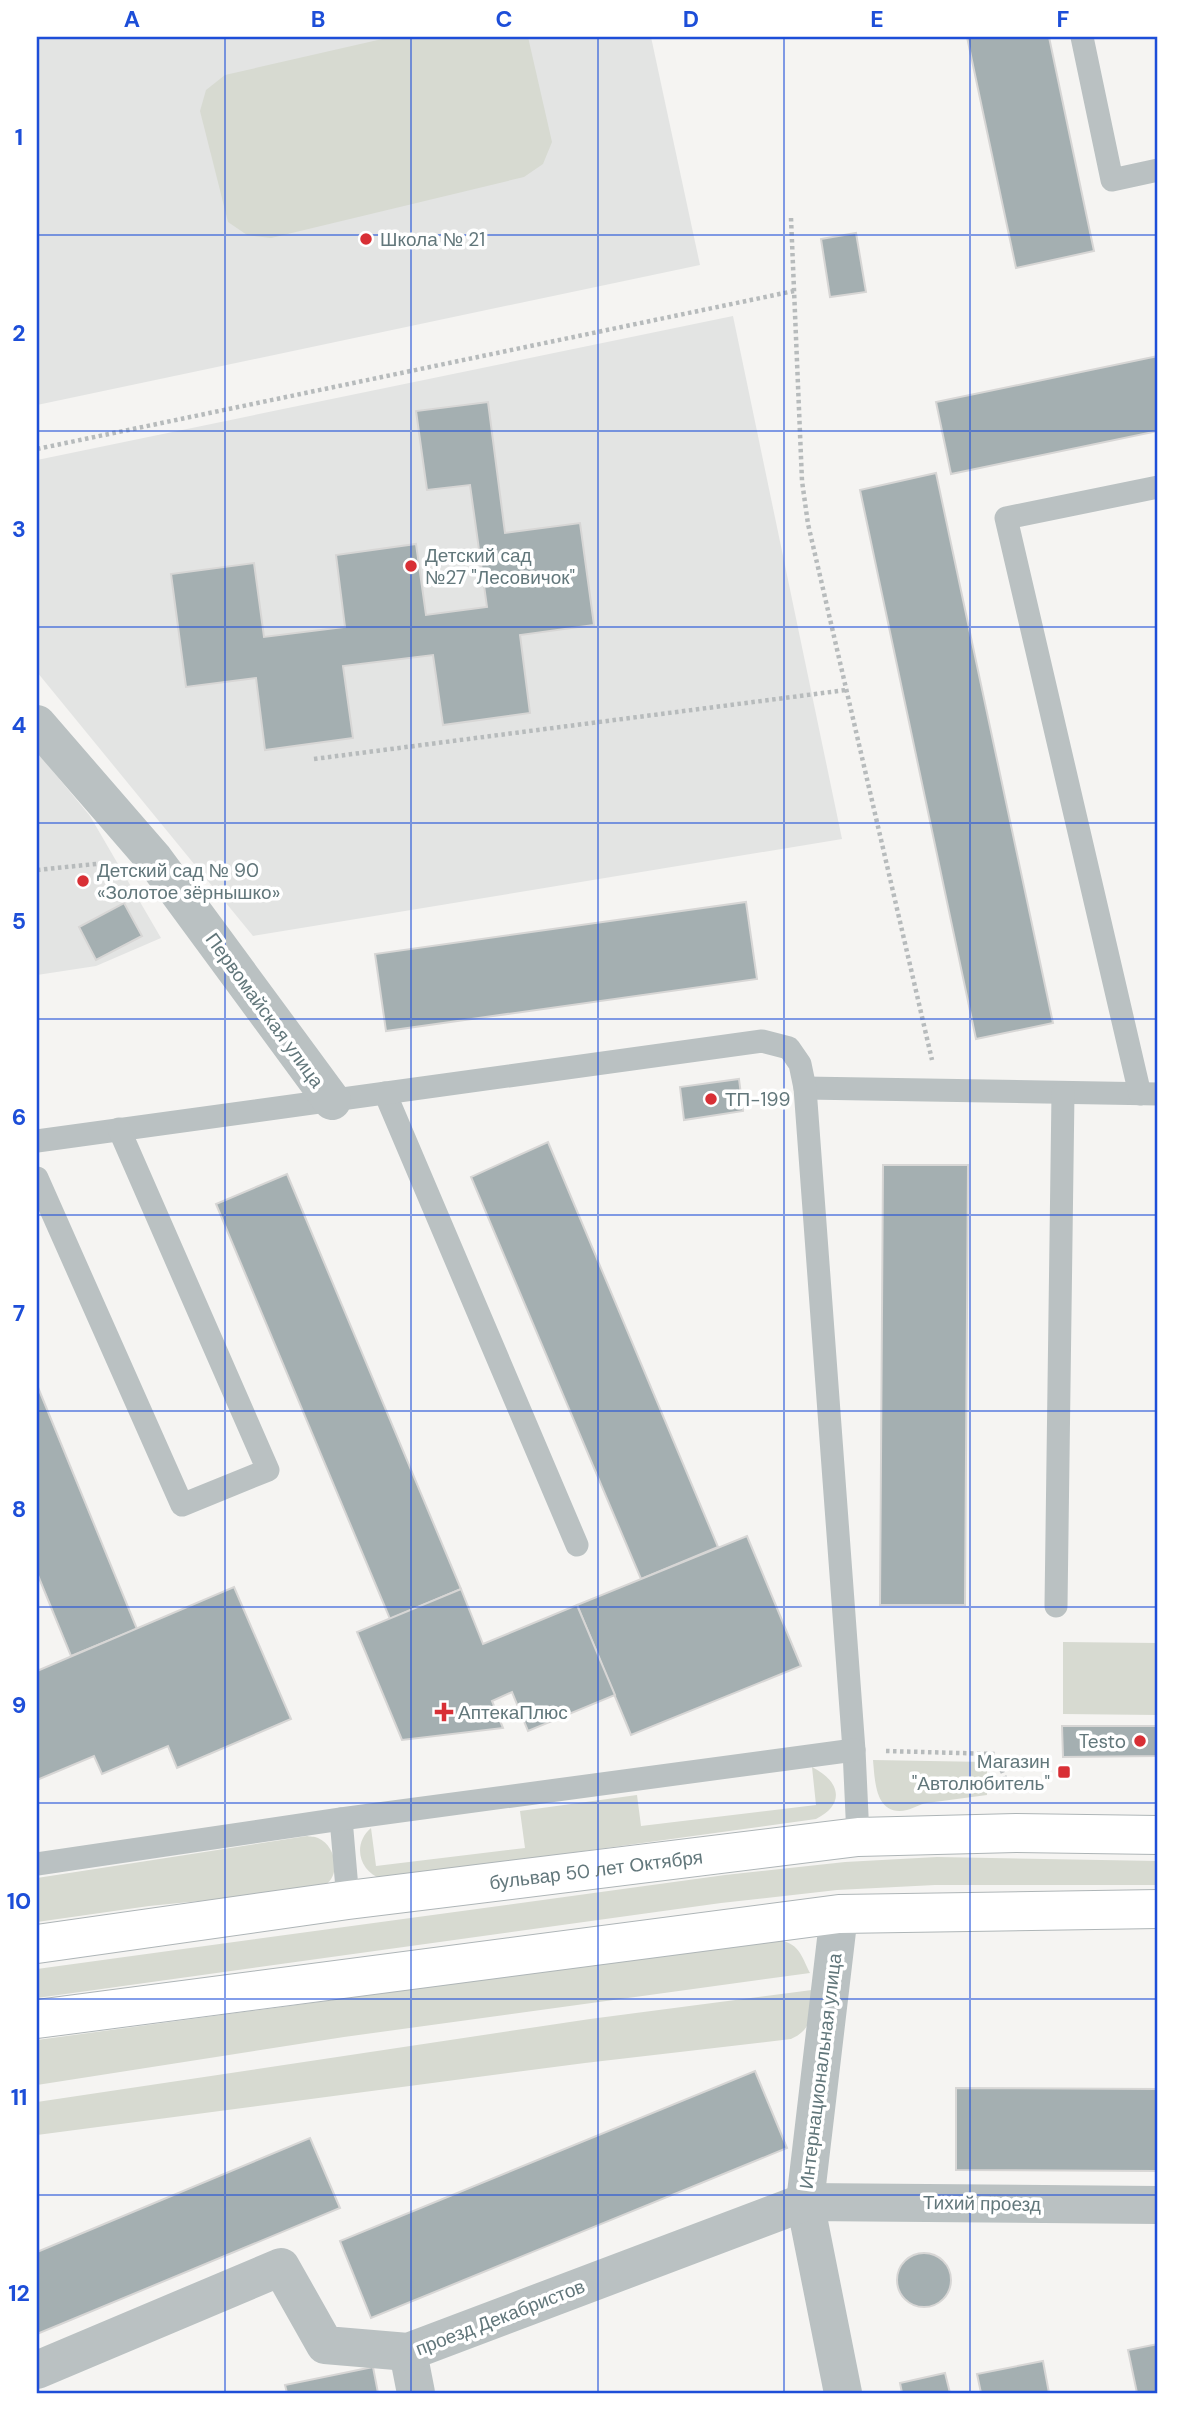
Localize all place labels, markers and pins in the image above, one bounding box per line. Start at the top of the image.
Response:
place label: Школа № 21 [380,227,485,252]
marker: Школа № 21 [358,231,374,247]
place label: Детский сад №27 "Лесовичок" [425,543,575,590]
marker: Детский сад №27 "Лесовичок" [403,558,419,574]
place label: Детский сад № 90 «Золотое зёрнышко» [97,858,280,905]
marker: Детский сад № 90 «Золотое зёрнышко» [75,873,91,889]
place label: ТП-199 [725,1087,790,1112]
marker: ТП-199 [703,1091,719,1107]
place label: АптекаПлюс [458,1700,568,1725]
marker: АптекаПлюс [436,1704,452,1720]
place label: Testo [1079,1729,1126,1754]
marker: Testo [1132,1733,1148,1749]
place label: Магазин "Автолюбитель" [912,1749,1050,1796]
marker: Магазин "Автолюбитель" [1056,1764,1072,1780]

